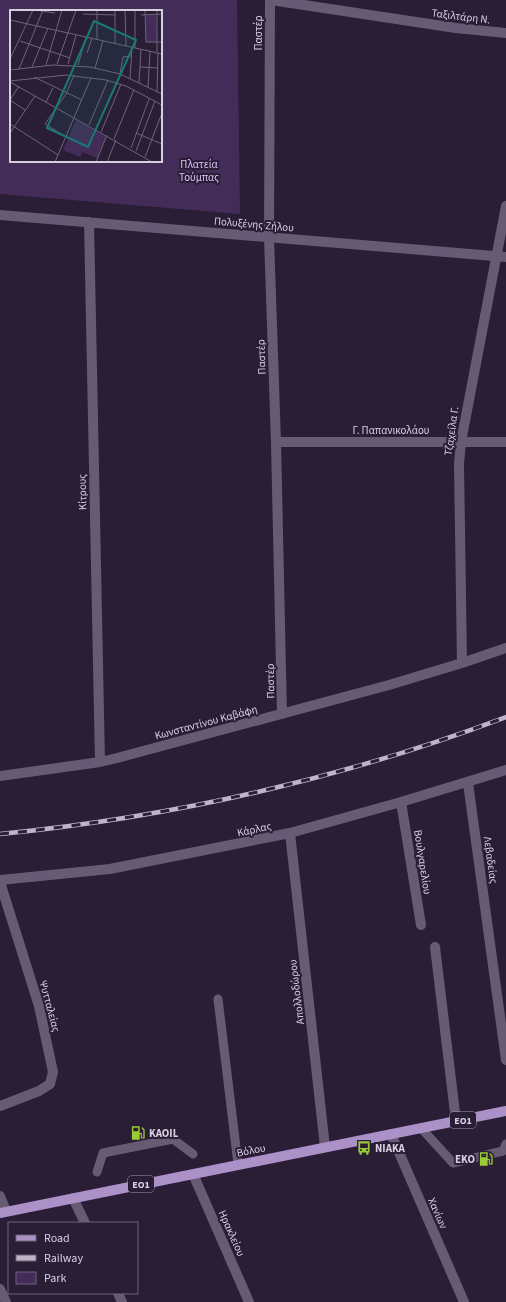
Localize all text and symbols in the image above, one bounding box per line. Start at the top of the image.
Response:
street label: Ταξιλτάρη Ν. [431,5,491,28]
inset map [10,10,162,162]
street label: Παστέρ [251,15,266,51]
park label: Πλατεία Τούμπας [179,157,219,185]
street label: Πολυξένης Ζήλου [213,214,295,235]
street label: Παστέρ [253,339,270,375]
street label: Τζαχείλα Γ. [441,405,462,457]
street label: Γ. Παπανικολάου [353,423,429,438]
street label: Κίτρους [75,474,90,510]
street label: Παστέρ [263,663,278,699]
street label: Κωνσταντίνου Καβάφη [153,702,259,743]
street label: Κάρλας [236,818,273,840]
street label: Βουλγαρελίου [410,829,435,895]
street label: Λεβαδείας [480,836,501,885]
street label: Απολλοδώρου [285,959,308,1025]
street label: Ψυτταλείας [35,979,64,1034]
road number: ΕΟ1 [450,1112,476,1128]
fuel station icon: KAOIL [130,1125,146,1141]
place label: KAOIL [149,1126,179,1141]
street label: Βόλου [235,1140,267,1161]
bus stop icon: ΝΙΑΚΑ [356,1140,372,1156]
place label: ΝΙΑΚΑ [375,1141,406,1156]
fuel station icon: EKO [478,1151,494,1167]
place label: EKO [455,1152,475,1167]
road number: ΕΟ1 [128,1176,154,1192]
street label: Χανίων [424,1195,451,1231]
street label: Ηρακλείου [215,1208,248,1259]
legend [8,1222,138,1294]
text: Road [44,1230,70,1247]
text: Railway [44,1250,83,1267]
text: Park [44,1270,66,1287]

